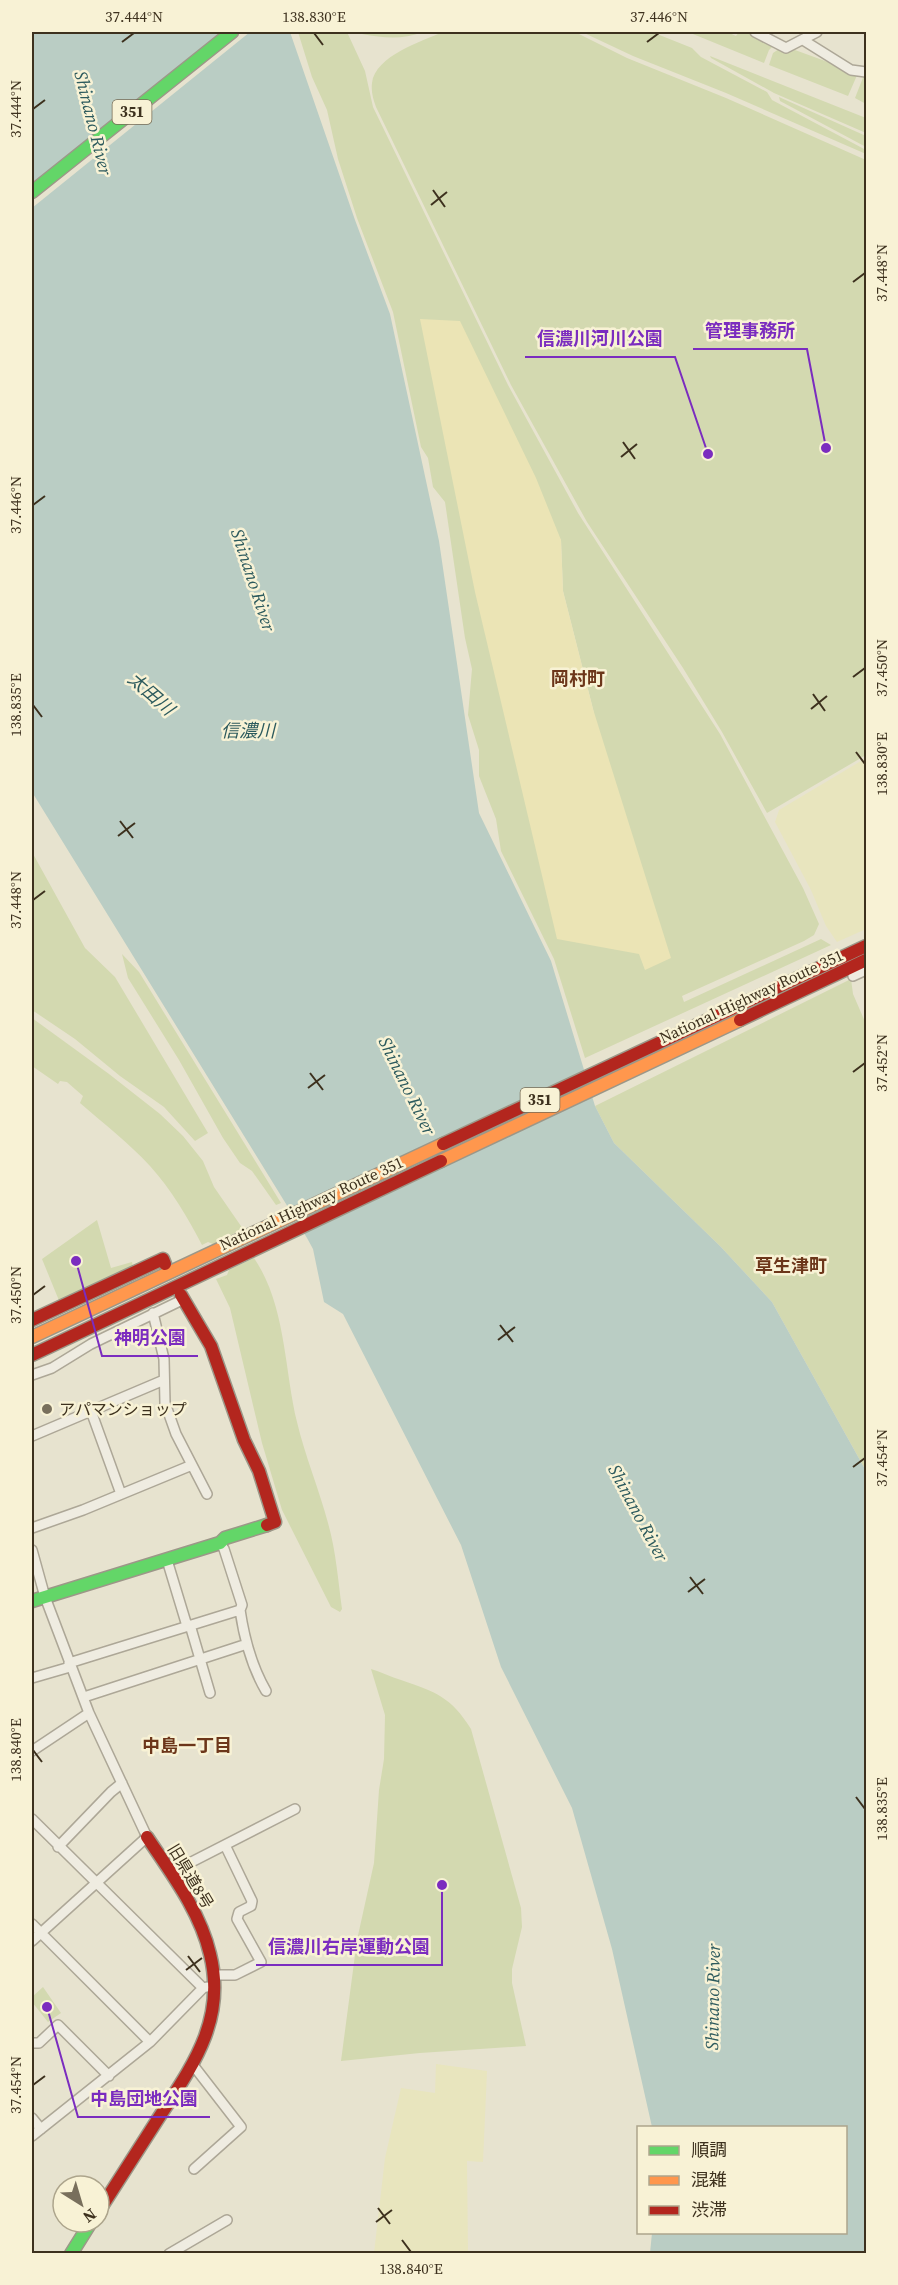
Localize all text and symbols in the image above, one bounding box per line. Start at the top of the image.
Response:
text: 37.444°N [105,6,163,27]
text: 138.830°E [282,6,346,27]
text: 37.446°N [630,6,688,27]
water label: Shinano River [68,68,119,178]
text: 37.444°N [5,80,26,138]
road number: 351 [112,100,152,124]
text: 37.448°N [871,244,892,302]
callout: 管理事務所 [693,313,807,349]
text: 管理事務所 [705,318,795,343]
callout: 信濃川河川公園 [525,321,675,357]
text: 信濃川河川公園 [537,326,663,351]
text: 37.446°N [5,476,26,534]
water label: Shinano River [225,525,282,635]
text: 37.450°N [871,639,892,697]
water label: 太田川 [123,666,181,722]
district label: 岡村町 [551,666,605,691]
text: 138.835°E [5,673,26,737]
water label: 信濃川 [221,718,277,743]
text: 138.830°E [871,732,892,796]
text: 37.448°N [5,871,26,929]
street label: National Highway Route 351 [655,944,847,1048]
water label: Shinano River [373,1032,442,1140]
text: 37.452°N [871,1034,892,1092]
road number: 351 [520,1088,560,1112]
street label: National Highway Route 351 [215,1151,407,1255]
district label: 草生津町 [755,1253,827,1278]
text: 37.450°N [5,1266,26,1324]
callout: 神明公園 [102,1320,198,1356]
text: 神明公園 [114,1325,186,1350]
place label: アパマンショップ [59,1398,187,1420]
marker: アパマンショップ [40,1402,54,1416]
text: 37.454°N [871,1429,892,1487]
water label: Shinano River [602,1460,675,1566]
text: 138.840°E [5,1718,26,1782]
district label: 中島一丁目 [142,1733,232,1758]
text: 138.835°E [871,1777,892,1841]
street label: 旧県道8号 [163,1839,219,1913]
callout: 信濃川右岸運動公園 [256,1929,442,1965]
text: 信濃川右岸運動公園 [268,1934,430,1959]
water label: Shinano River [699,1943,726,2050]
text: 37.454°N [5,2056,26,2114]
callout: 中島団地公園 [78,2081,210,2117]
text: 中島団地公園 [90,2086,198,2111]
legend [637,2126,847,2234]
text: 順調 [691,2137,727,2162]
text: 混雑 [691,2167,727,2192]
north arrow [51,2174,111,2234]
text: 渋滞 [691,2197,727,2222]
text: N [78,2204,101,2228]
text: 138.840°E [379,2258,443,2279]

